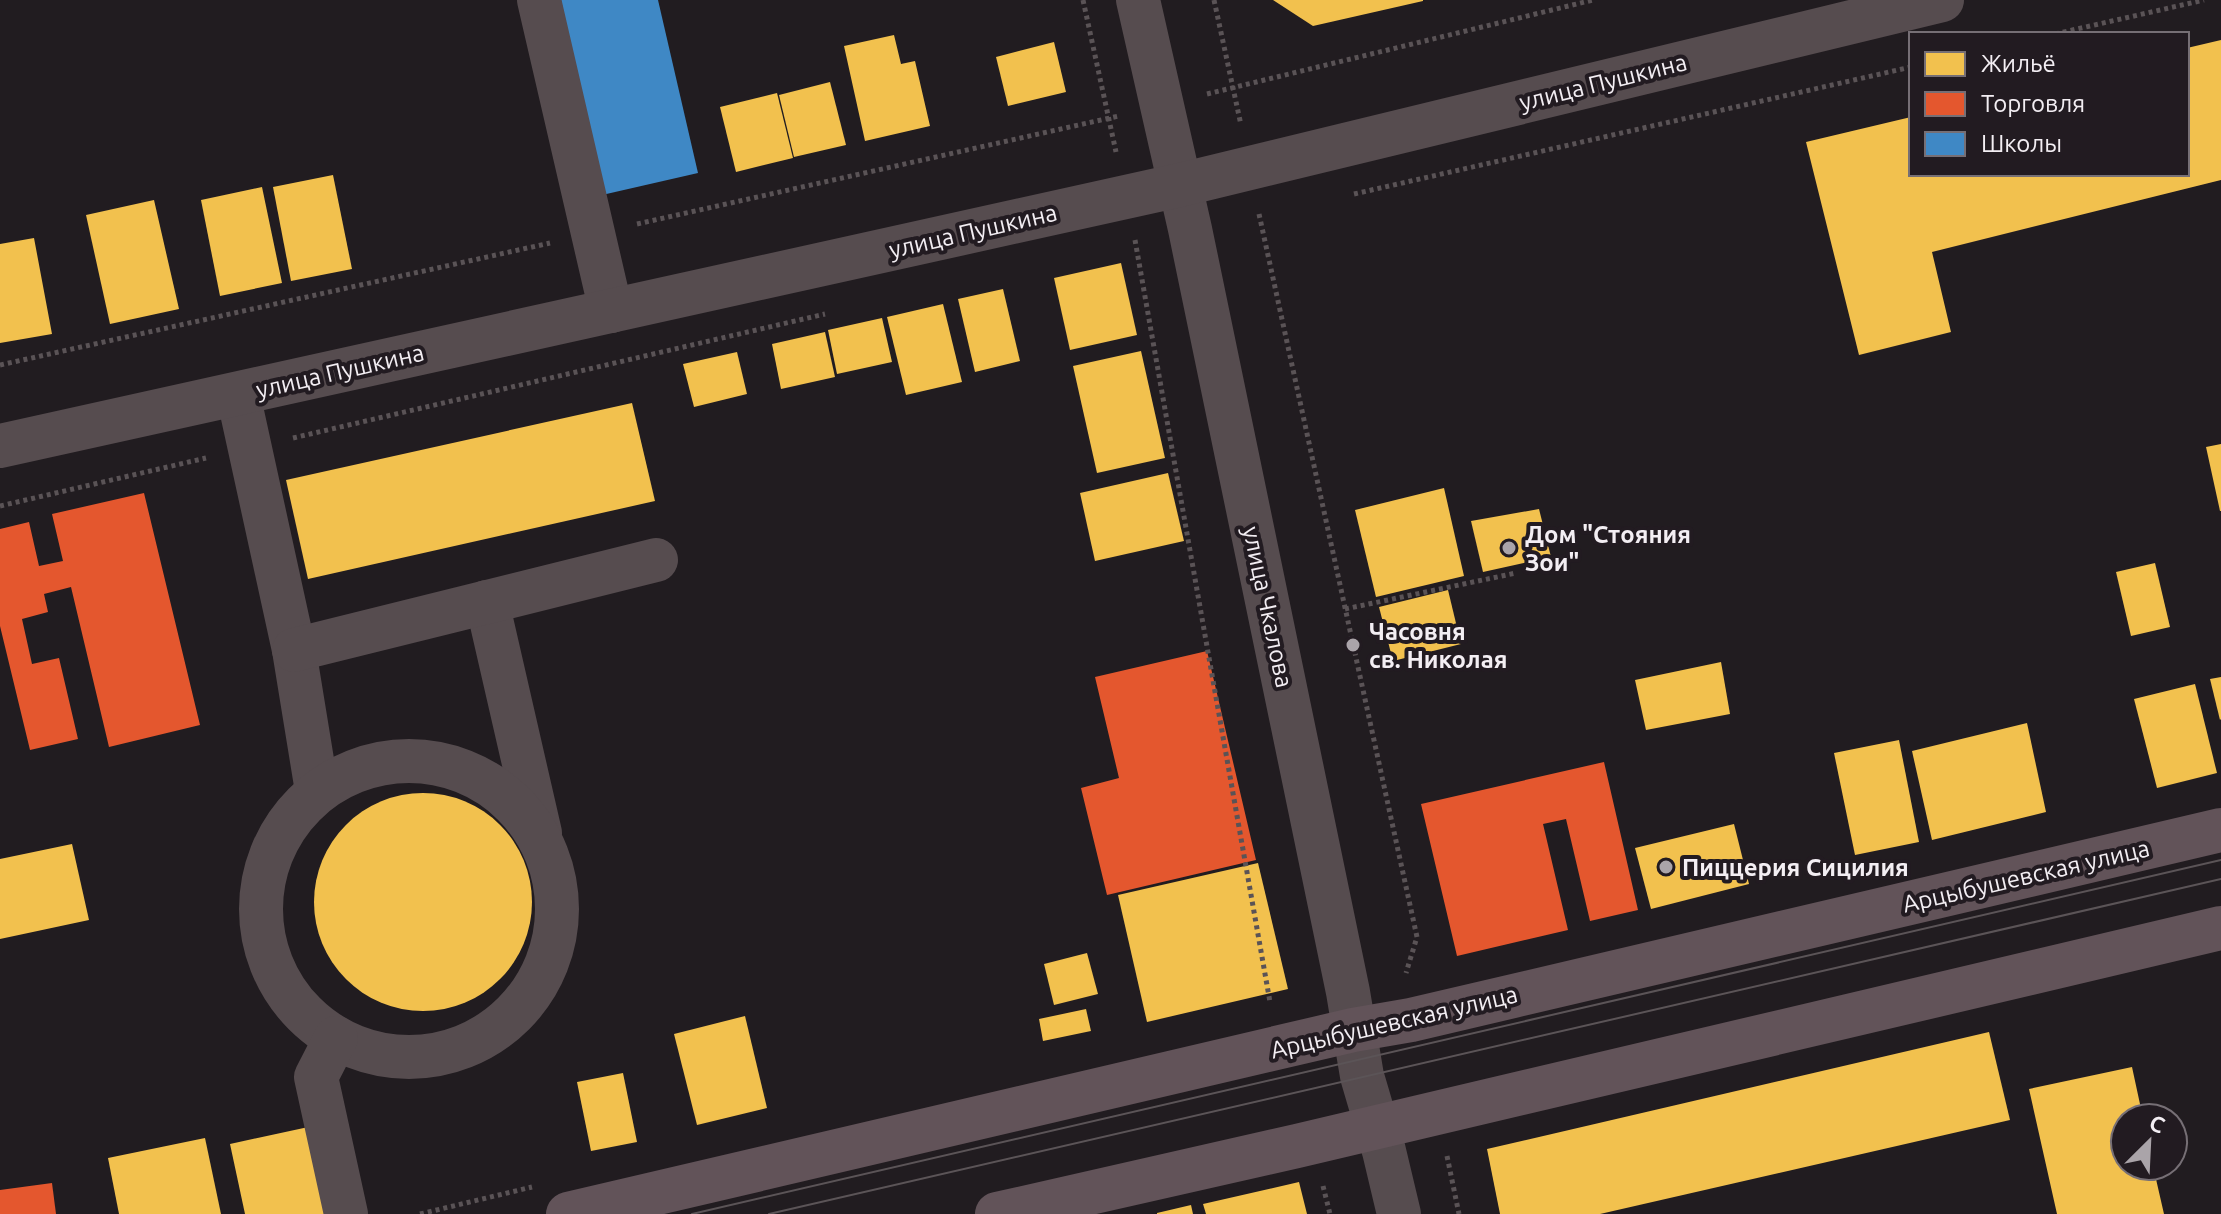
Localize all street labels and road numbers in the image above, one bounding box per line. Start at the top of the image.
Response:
street label: улица Пушкина [1516,48,1690,116]
street label: улица Пушкина [886,199,1060,263]
street label: улица Пушкина [253,339,427,403]
street label: улица Чкалова [1238,524,1298,690]
street label: Арцыбушевская улица [1900,834,2152,918]
street label: Арцыбушевская улица [1268,980,1520,1064]

